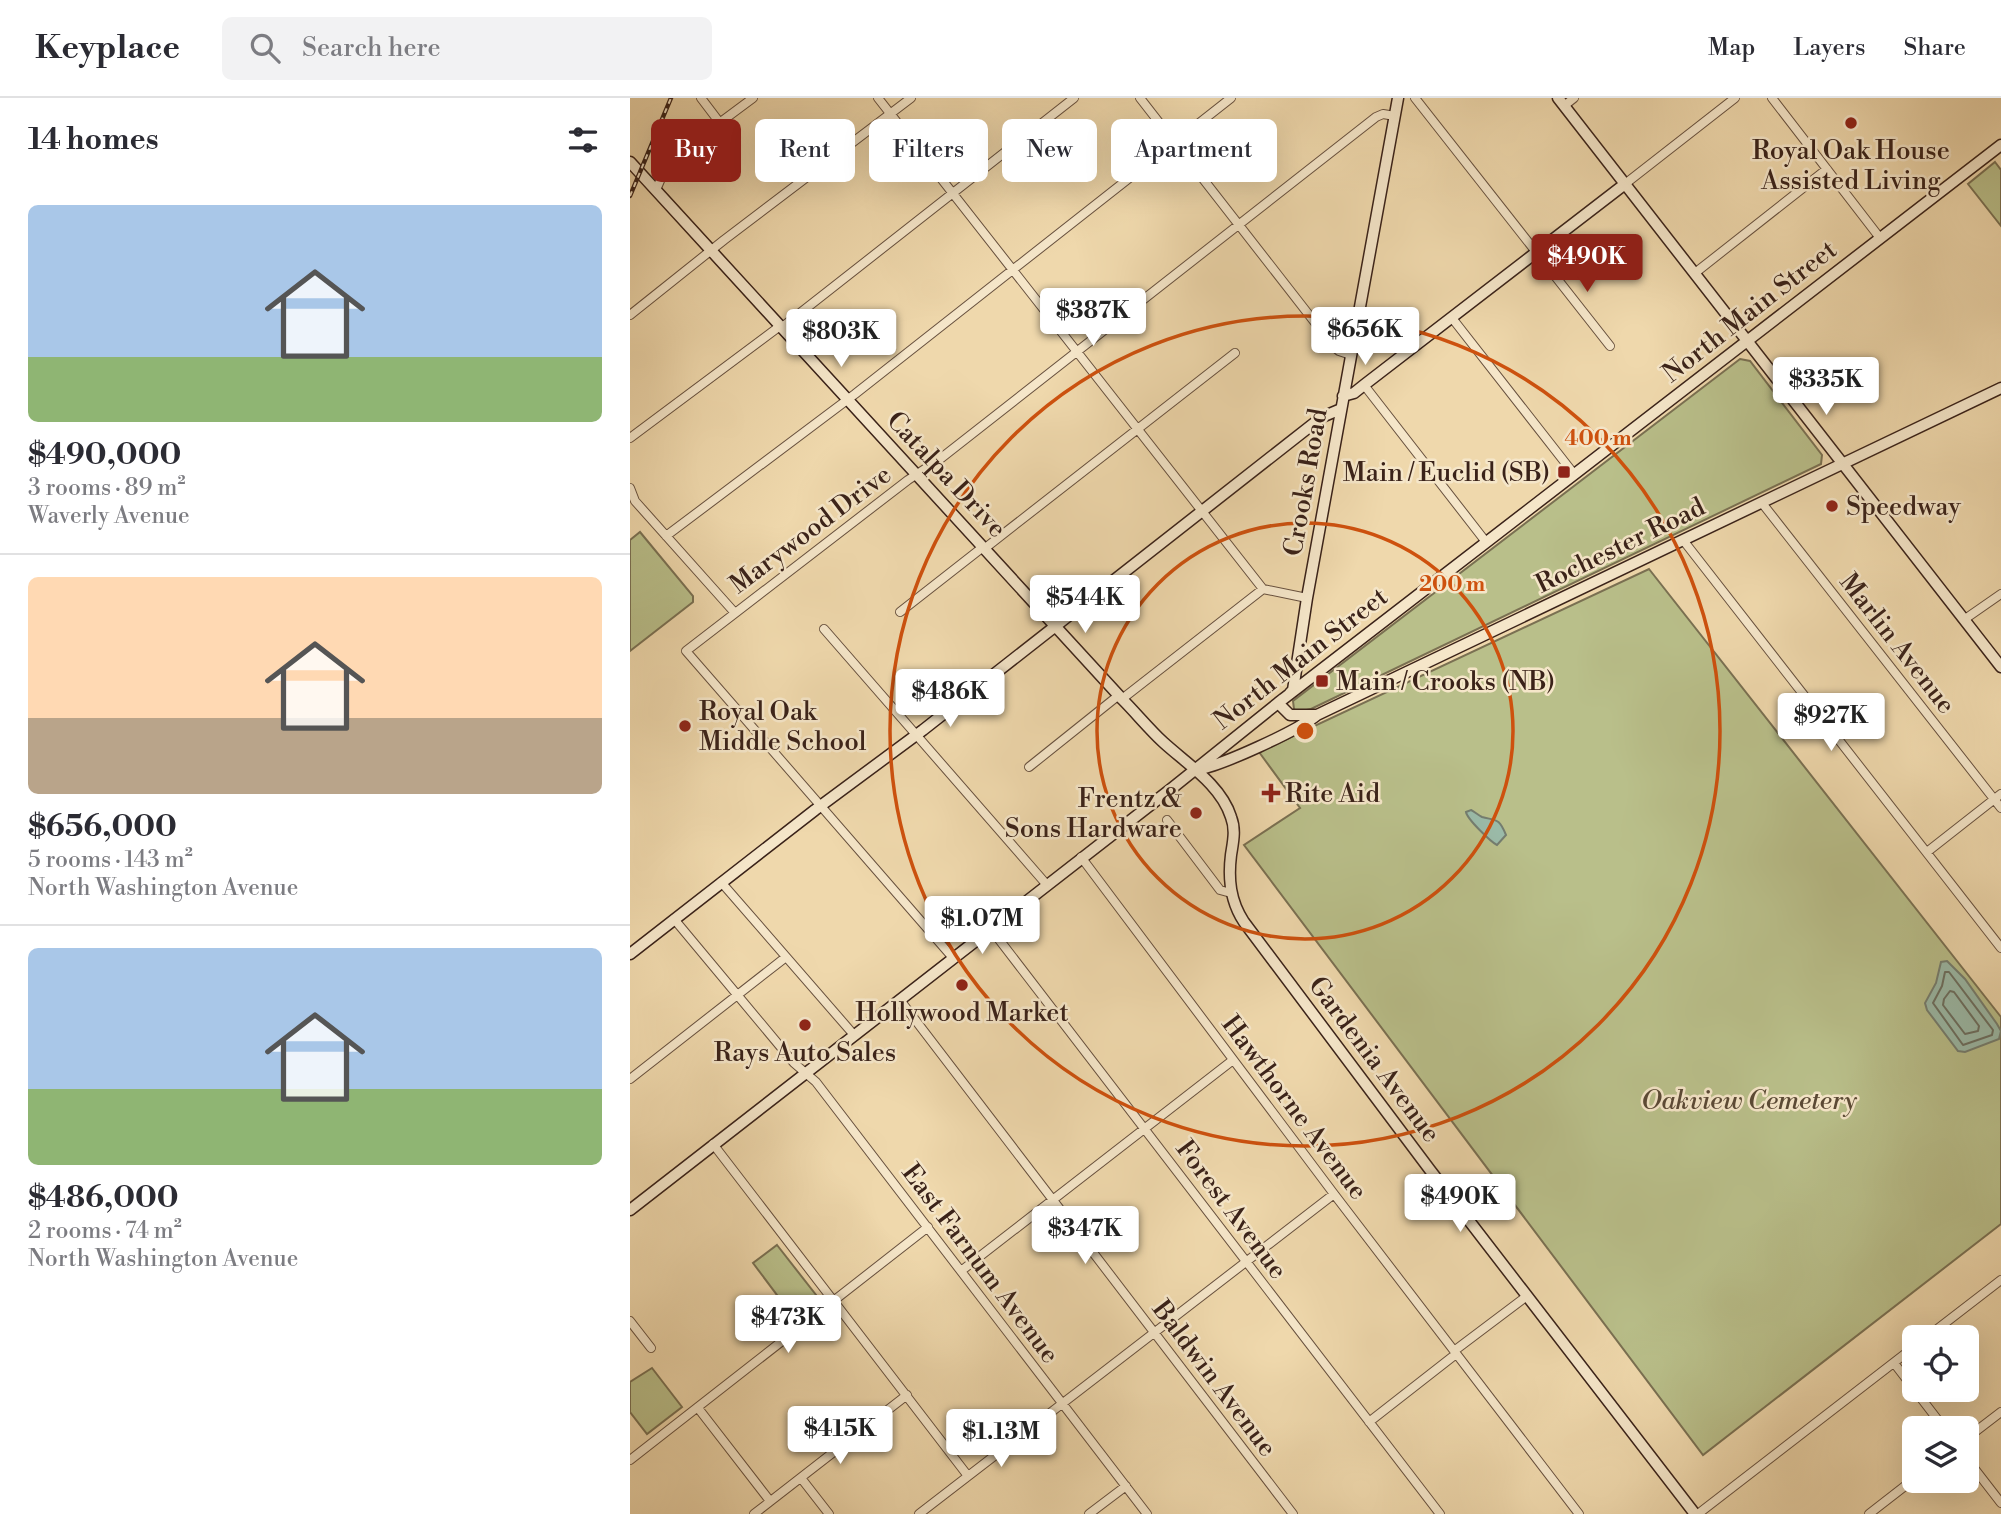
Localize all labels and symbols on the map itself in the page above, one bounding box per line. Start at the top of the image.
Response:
marker: Royal Oak House Assisted Living [1843,115,1859,131]
place label: Royal Oak House Assisted Living [1752,135,1950,197]
pin: $490K [1538,234,1636,294]
street label: North Main Street [1656,234,1843,390]
pin: $387K [1044,288,1142,348]
pin: $656K [1316,308,1414,367]
pin: $803K [792,310,890,369]
pin: $335K [1777,358,1875,417]
street label: Catalpa Drive [880,405,1013,545]
street label: Crooks Road [1277,405,1335,559]
text: 400 m [1564,426,1632,452]
place label: Main / Euclid (SB) [1343,457,1550,489]
street label: Marywood Drive [723,459,898,601]
marker: Main / Euclid (SB) [1556,464,1572,480]
street label: Rochester Road [1530,491,1711,601]
place label: Speedway [1846,491,1961,523]
marker: Speedway [1824,498,1840,514]
street label: Marlin Avenue [1832,567,1962,720]
text: 200 m [1419,572,1485,598]
pin: $544K [1036,575,1134,635]
street label: North Main Street [1207,581,1394,737]
place label: Main / Crooks (NB) [1336,666,1555,698]
pin: $486K [901,670,999,729]
marker: Main / Crooks (NB) [1314,673,1330,689]
pin: $927K [1782,694,1880,753]
place label: Royal Oak Middle School [699,696,867,758]
marker: Royal Oak Middle School [677,718,693,734]
centre of rings [1293,719,1317,743]
place label: Rite Aid [1285,778,1380,810]
place label: Frentz & Sons Hardware [1005,783,1182,845]
marker: Rite Aid [1263,785,1279,801]
marker: Frentz & Sons Hardware [1188,805,1204,821]
pin: $1.07M [925,896,1039,956]
street label: Gardenia Avenue [1301,970,1447,1149]
marker: Hollywood Market [954,977,970,993]
place label: Hollywood Market [855,997,1069,1029]
street label: Hawthorne Avenue [1214,1009,1374,1206]
marker: Rays Auto Sales [797,1017,813,1033]
place label: Rays Auto Sales [714,1037,896,1069]
park label: Oakview Cemetery [1641,1085,1857,1117]
street label: Forest Avenue [1169,1134,1294,1285]
street label: East Farnum Avenue [895,1157,1066,1370]
pin: $490K [1411,1174,1509,1234]
pin: $347K [1036,1206,1134,1266]
street label: Baldwin Avenue [1144,1293,1283,1463]
pin: $473K [739,1296,837,1355]
pin: $415K [791,1406,889,1466]
pin: $1.13M [944,1410,1058,1469]

